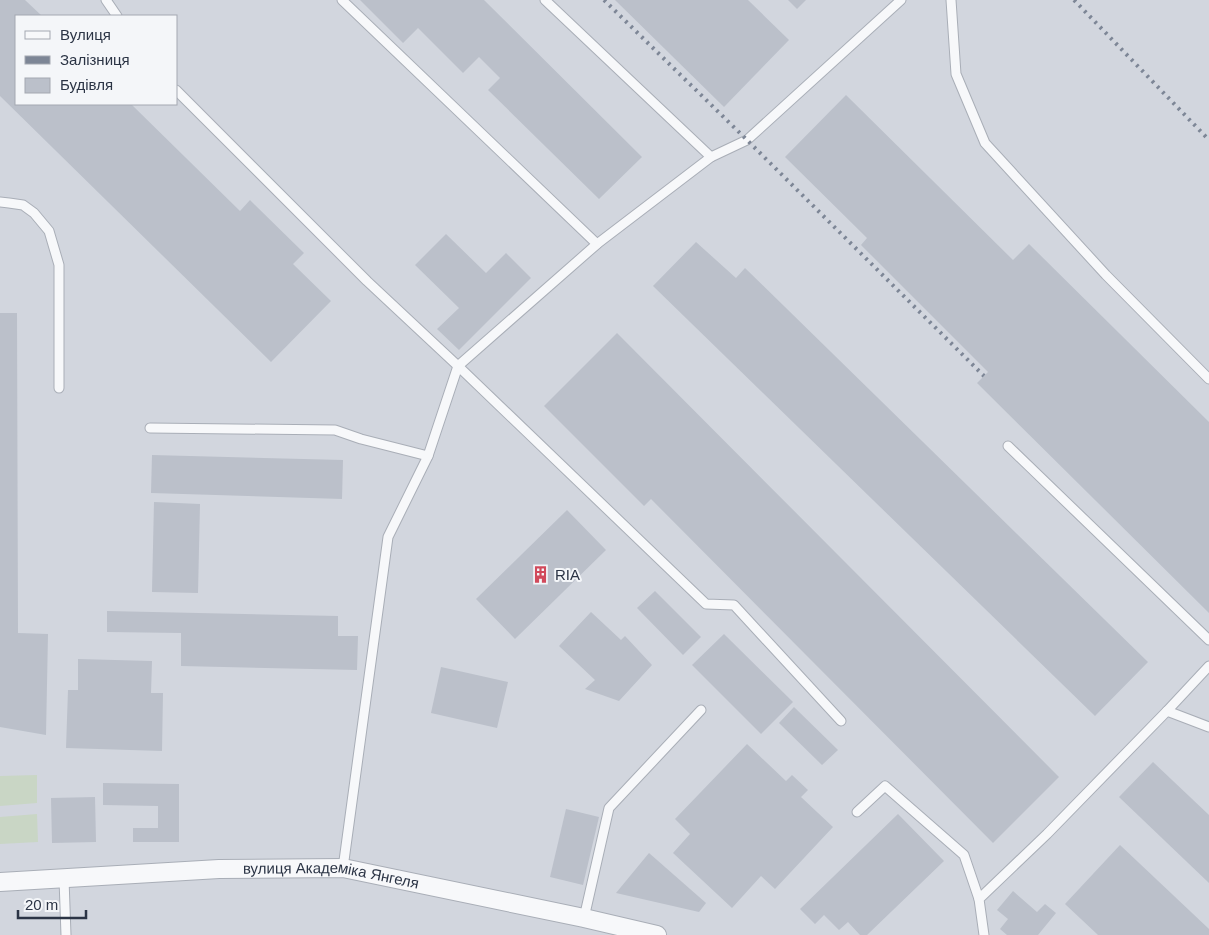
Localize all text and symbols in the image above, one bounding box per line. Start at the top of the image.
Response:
legend [15,15,178,105]
text: Вулиця [60,26,111,43]
text: Залізниця [60,51,130,68]
text: Будівля [60,76,113,93]
building icon: RIA [531,565,551,585]
place label: RIA [555,566,580,583]
street label: вулиця Академіка Янгеля [243,858,421,892]
scale bar [18,888,85,920]
text: 20 m [25,896,58,913]

